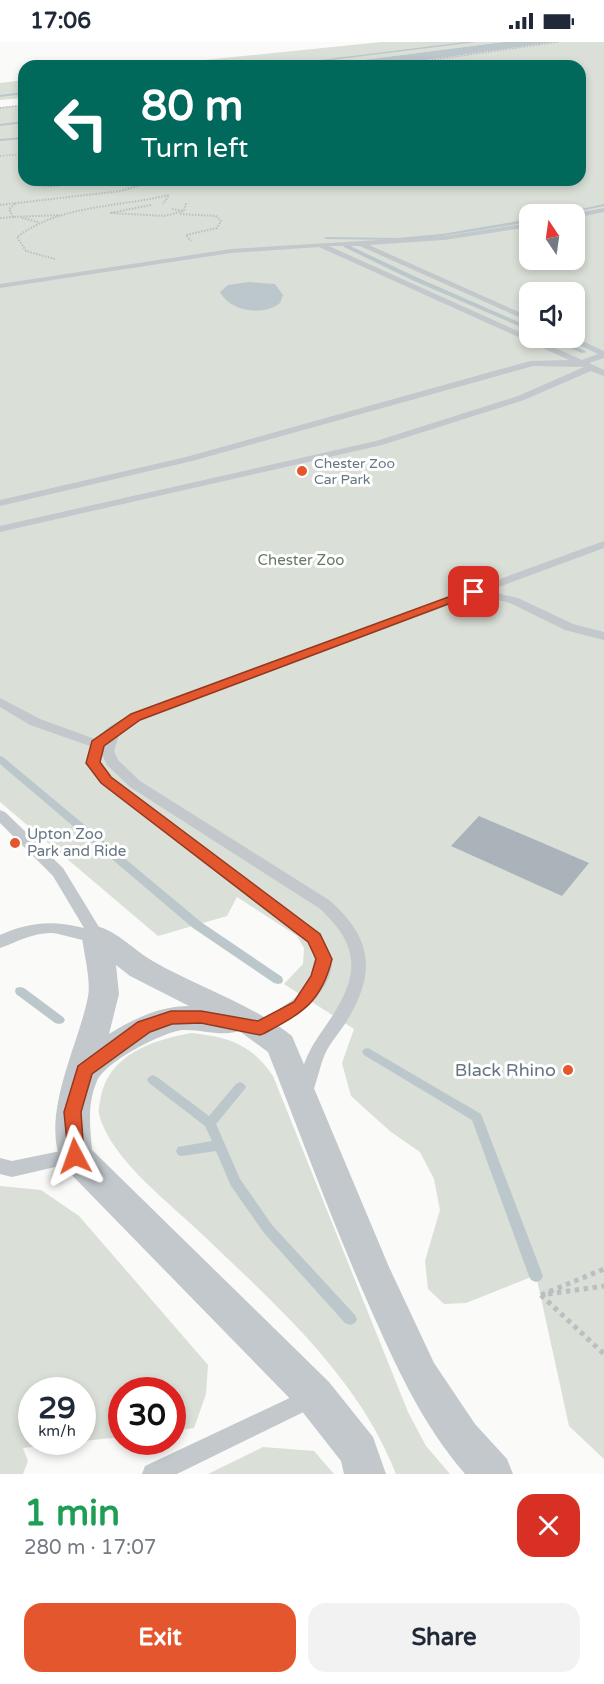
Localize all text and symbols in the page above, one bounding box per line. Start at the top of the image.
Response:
text: 17:06 [30,8,91,34]
text: 80 m [141,81,243,132]
icon: left [42,84,120,162]
text: Turn left [141,132,248,165]
north arrow [519,204,585,270]
map controls [519,204,585,348]
button: sound [519,282,585,348]
place label: Chester Zoo Car Park [314,455,395,488]
marker: Chester Zoo Car Park [295,464,309,478]
park label: Chester Zoo [258,551,344,569]
pin [448,566,499,617]
icon: arrive [457,575,490,608]
place label: Upton Zoo Park and Ride [27,825,126,860]
marker: Upton Zoo Park and Ride [8,836,22,850]
place label: Black Rhino [455,1059,556,1081]
marker: Black Rhino [561,1063,575,1077]
position arrow [43,1124,107,1188]
speed limit sign: 30 [108,1377,186,1455]
text: 29 [38,1390,76,1427]
text: km/h [38,1422,76,1440]
text: 1 min [24,1492,120,1535]
button: close [517,1494,580,1557]
text: 280 m · 17:07 [24,1536,156,1560]
button: Exit [24,1603,296,1672]
button: Share [308,1603,580,1672]

